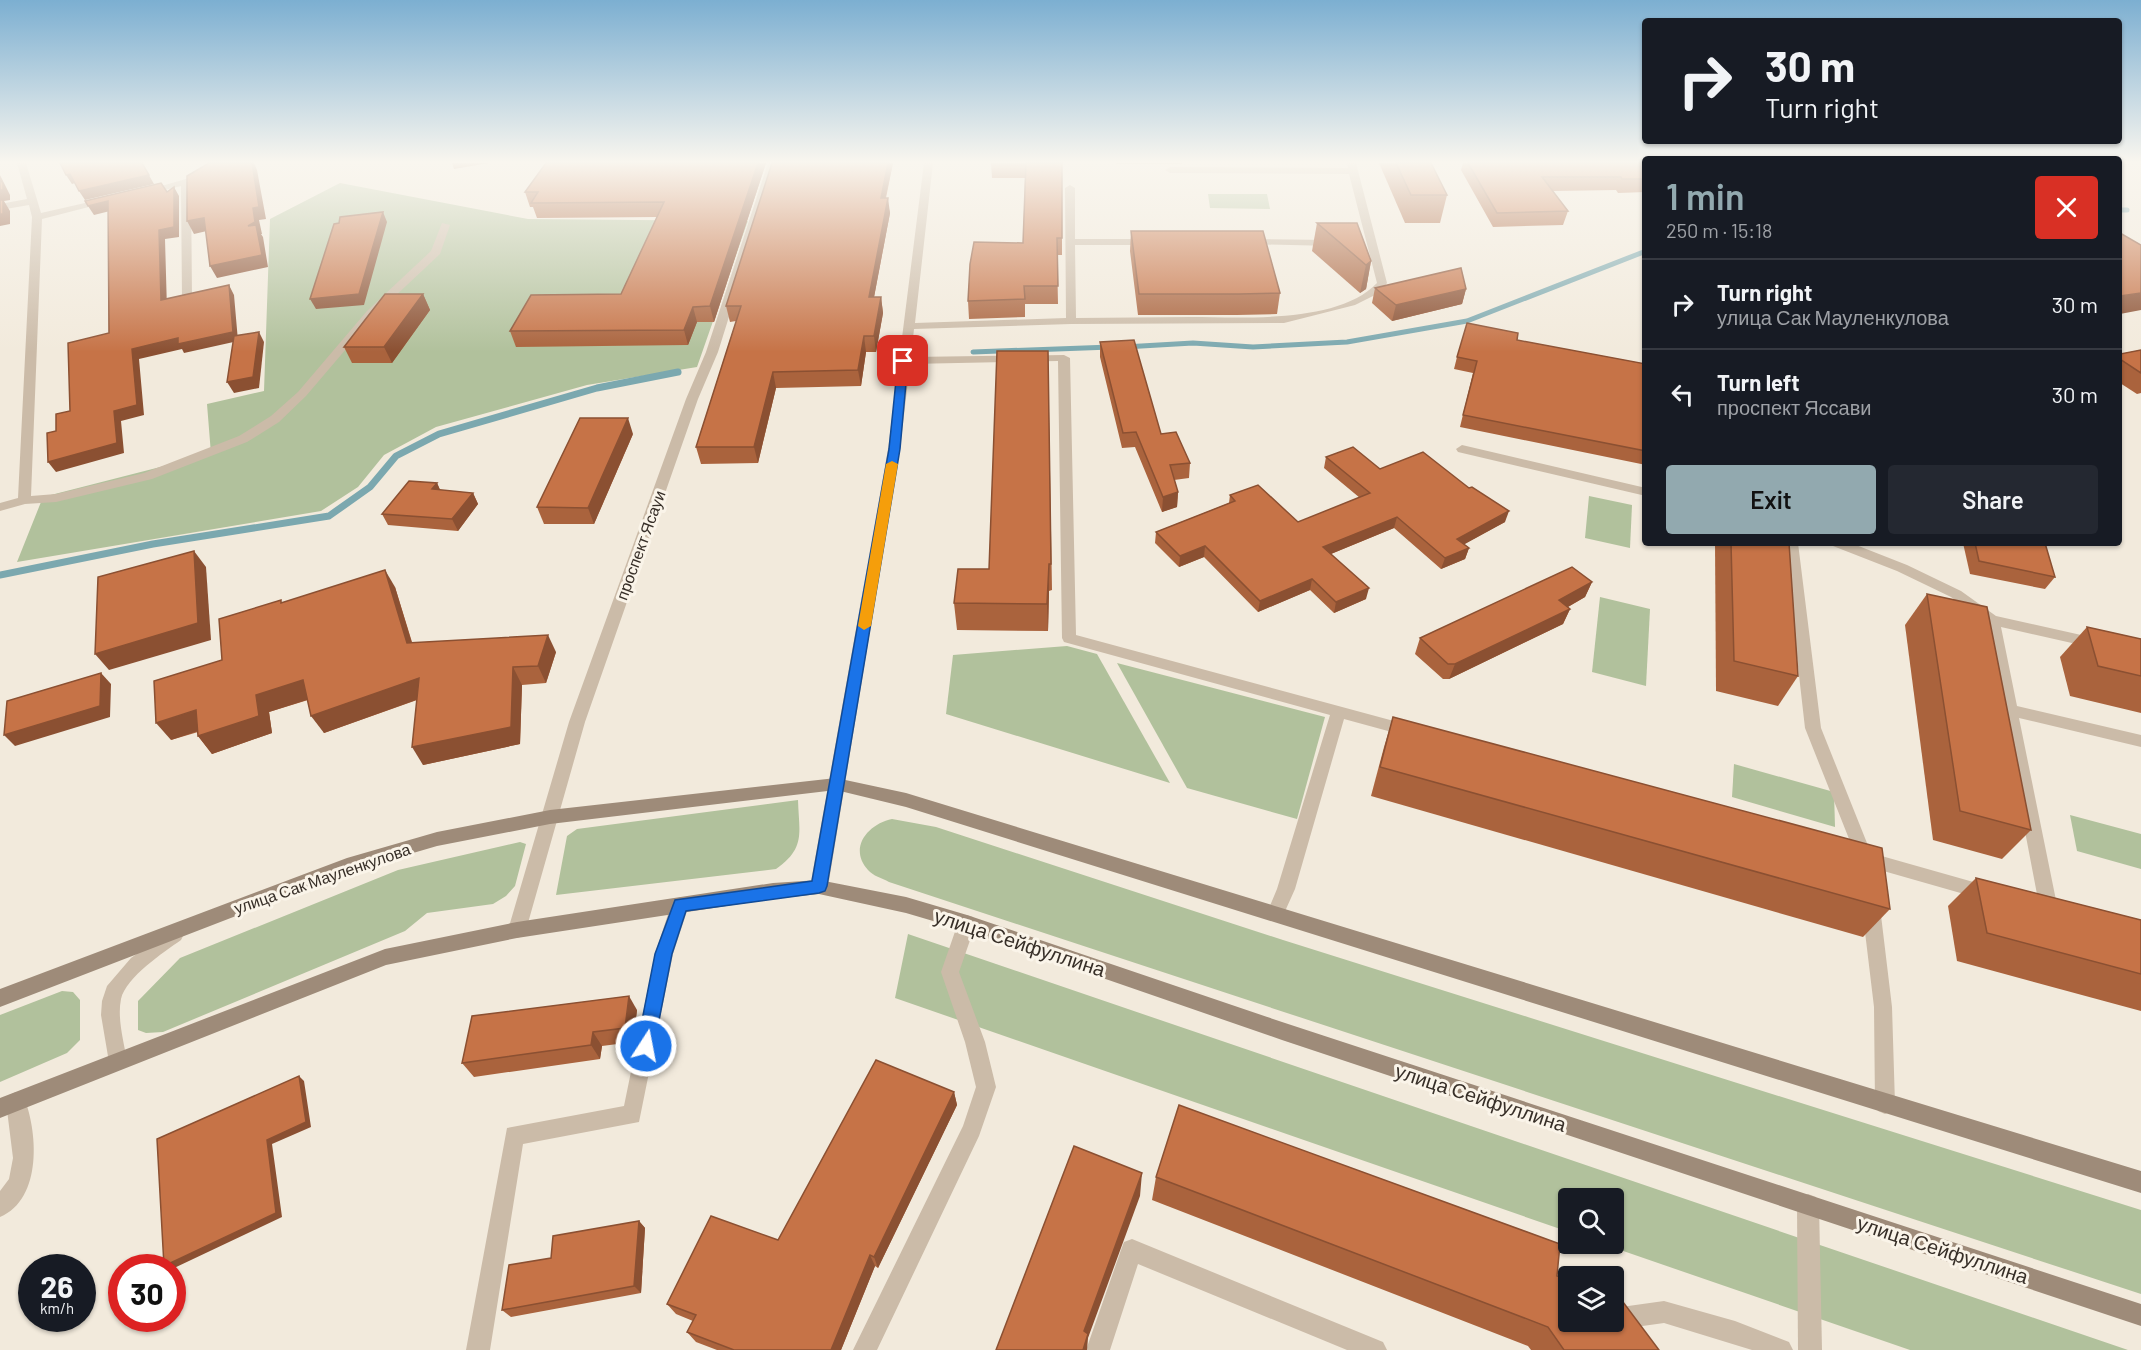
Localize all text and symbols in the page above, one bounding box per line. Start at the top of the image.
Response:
text: 30 m [1765,40,1855,90]
icon: right [1666,42,1744,120]
text: Turn right [1765,91,1879,123]
text: 1 min [1666,174,1745,217]
button: close [2035,176,2098,239]
text: 250 m · 15:18 [1666,218,1773,242]
text: Turn right [1717,279,1812,305]
icon: right [1666,288,1699,321]
text: 30 m [2052,291,2098,317]
text: улица Сак Мауленкулова [1717,305,1949,329]
pin [877,335,928,386]
icon: arrive [886,344,919,377]
text: Turn left [1717,369,1800,395]
icon: left [1666,378,1699,411]
text: 30 m [2052,381,2098,407]
text: проспект Яссави [1717,395,1872,419]
button: Exit [1666,465,1876,534]
button: Share [1888,465,2098,534]
street label: проспект Ясауи [611,488,669,602]
street label: улица Сак Мауленкулова [231,839,413,917]
street label: улица Сейфуллина [932,903,1109,981]
position arrow [614,1014,678,1078]
street label: улица Сейфуллина [1393,1058,1570,1136]
map controls [1558,1188,1624,1332]
button: search [1558,1188,1624,1254]
street label: улица Сейфуллина [1855,1210,2032,1288]
speed limit sign: 30 [108,1254,186,1332]
button: layers [1558,1266,1624,1332]
text: 26 [41,1268,73,1304]
text: km/h [40,1299,74,1317]

